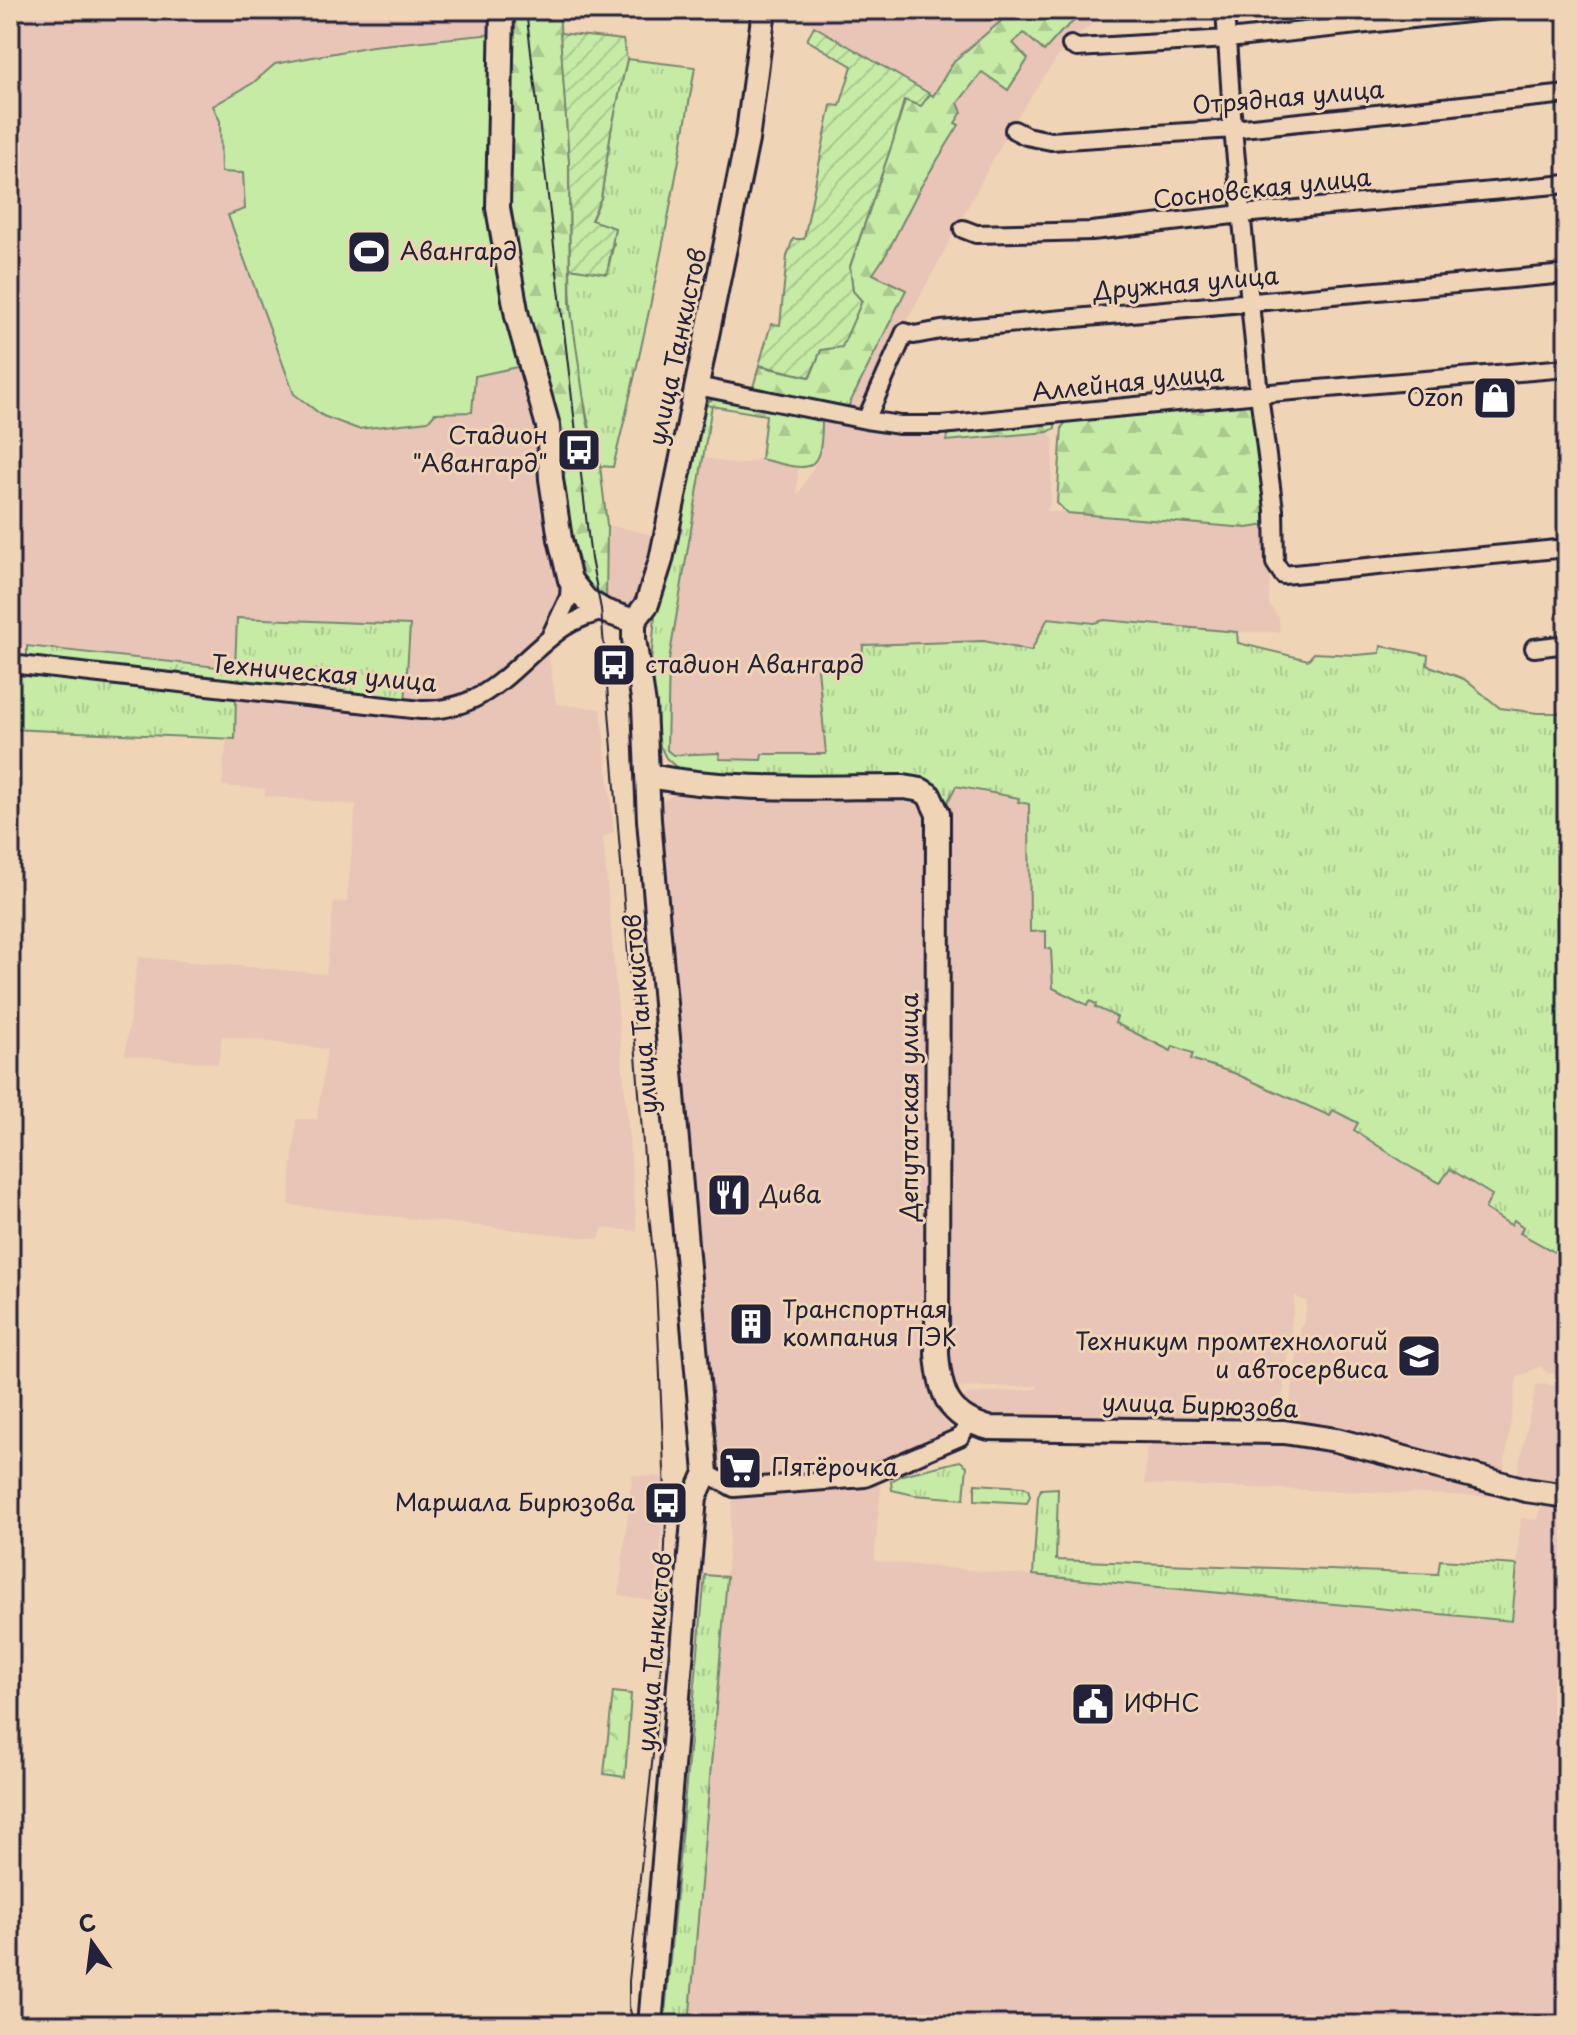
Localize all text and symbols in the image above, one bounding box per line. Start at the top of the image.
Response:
street label: Отрядная улица [1190,70,1385,122]
street label: Сосновская улица [1151,158,1373,216]
sports icon: Авангард [345,228,393,276]
place label: Авангард [400,232,517,268]
street label: улица Танкистов [638,245,715,448]
street label: Дружная улица [1091,256,1280,308]
street label: Аллейная улица [1030,353,1226,409]
shop icon: Ozon [1471,374,1519,422]
place label: Ozon [1407,378,1464,414]
place label: Стадион "Авангард" [412,416,548,480]
bus stop icon: Стадион "Авангард" [555,426,603,474]
bus stop icon: стадион Авангард [590,641,638,689]
street label: Техническая улица [210,644,438,700]
place label: стадион Авангард [645,645,864,681]
street label: улица Танкистов [612,913,666,1116]
street label: Депутатская улица [890,993,926,1222]
restaurant icon: Дива [705,1171,753,1219]
place label: Дива [759,1175,821,1211]
place label: Транспортная компания ПЭК [782,1290,957,1354]
building icon: Транспортная компания ПЭК [727,1300,775,1348]
place label: Техникум промтехнологий и автосервиса [1075,1322,1388,1386]
school or university icon: Техникум промтехнологий и автосервиса [1395,1332,1443,1380]
street label: улица Бирюзова [1101,1383,1299,1425]
supermarket icon: Пятёрочка [716,1444,764,1492]
place label: Пятёрочка [771,1448,898,1484]
bus stop icon: Маршала Бирюзова [642,1479,690,1527]
place label: Маршала Бирюзова [395,1483,635,1519]
street label: улица Танкистов [626,1550,680,1753]
public building icon: ИФНС [1069,1680,1117,1728]
place label: ИФНС [1124,1684,1200,1720]
north arrow [52,1903,132,1983]
text: С [75,1904,99,1940]

